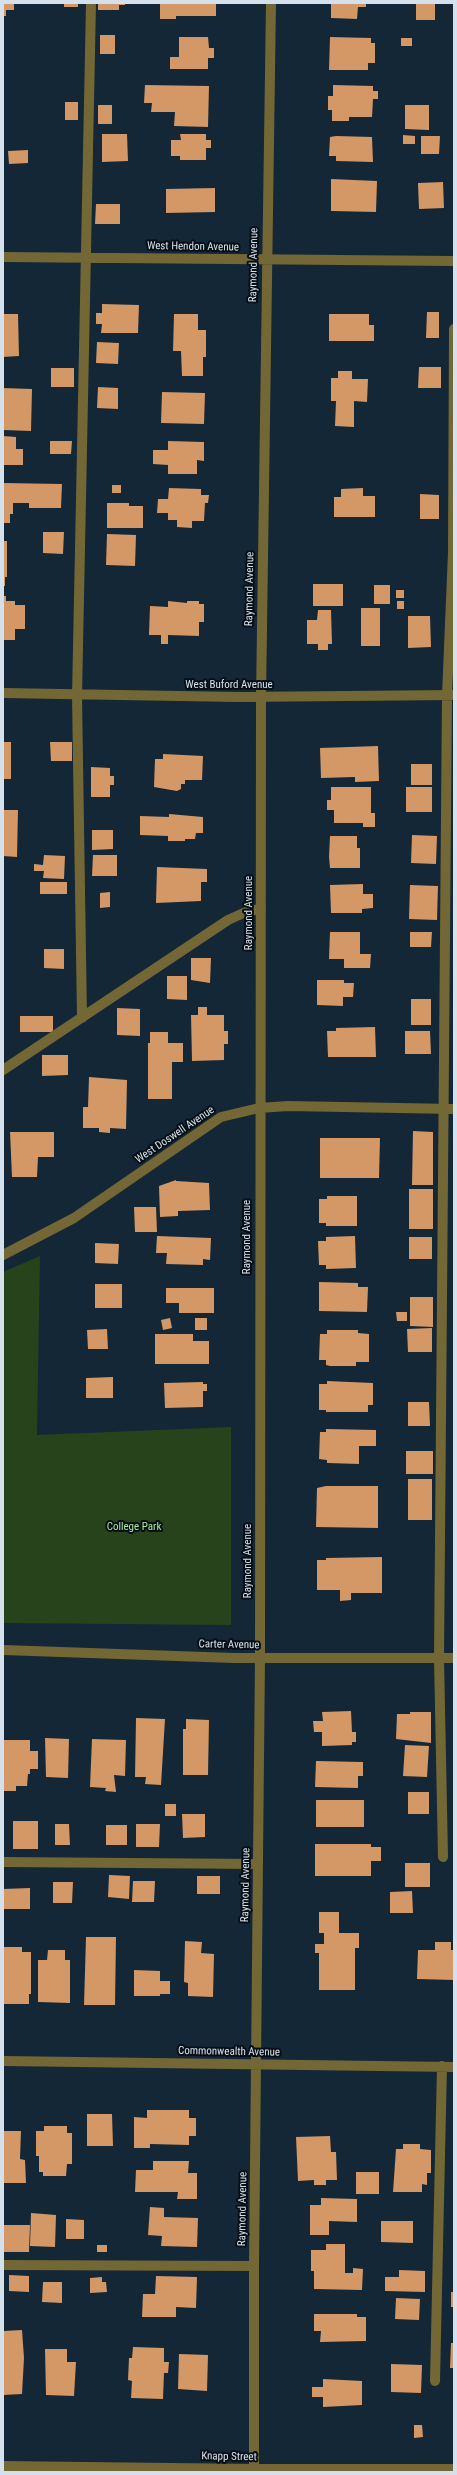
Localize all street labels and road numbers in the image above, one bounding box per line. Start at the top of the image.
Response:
street label: Raymond Avenue [247,228,261,302]
street label: West Hendon Avenue [147,240,239,254]
street label: Raymond Avenue [243,552,257,626]
street label: West Buford Avenue [185,678,273,692]
street label: Raymond Avenue [242,876,256,950]
street label: West Doswell Avenue [133,1104,217,1166]
street label: Raymond Avenue [240,1200,254,1274]
street label: Raymond Avenue [241,1524,255,1598]
street label: Carter Avenue [198,1638,260,1652]
street label: Raymond Avenue [239,1848,253,1922]
street label: Commonwealth Avenue [178,2045,280,2059]
street label: Raymond Avenue [236,2172,250,2246]
street label: Knapp Street [201,2450,257,2464]

